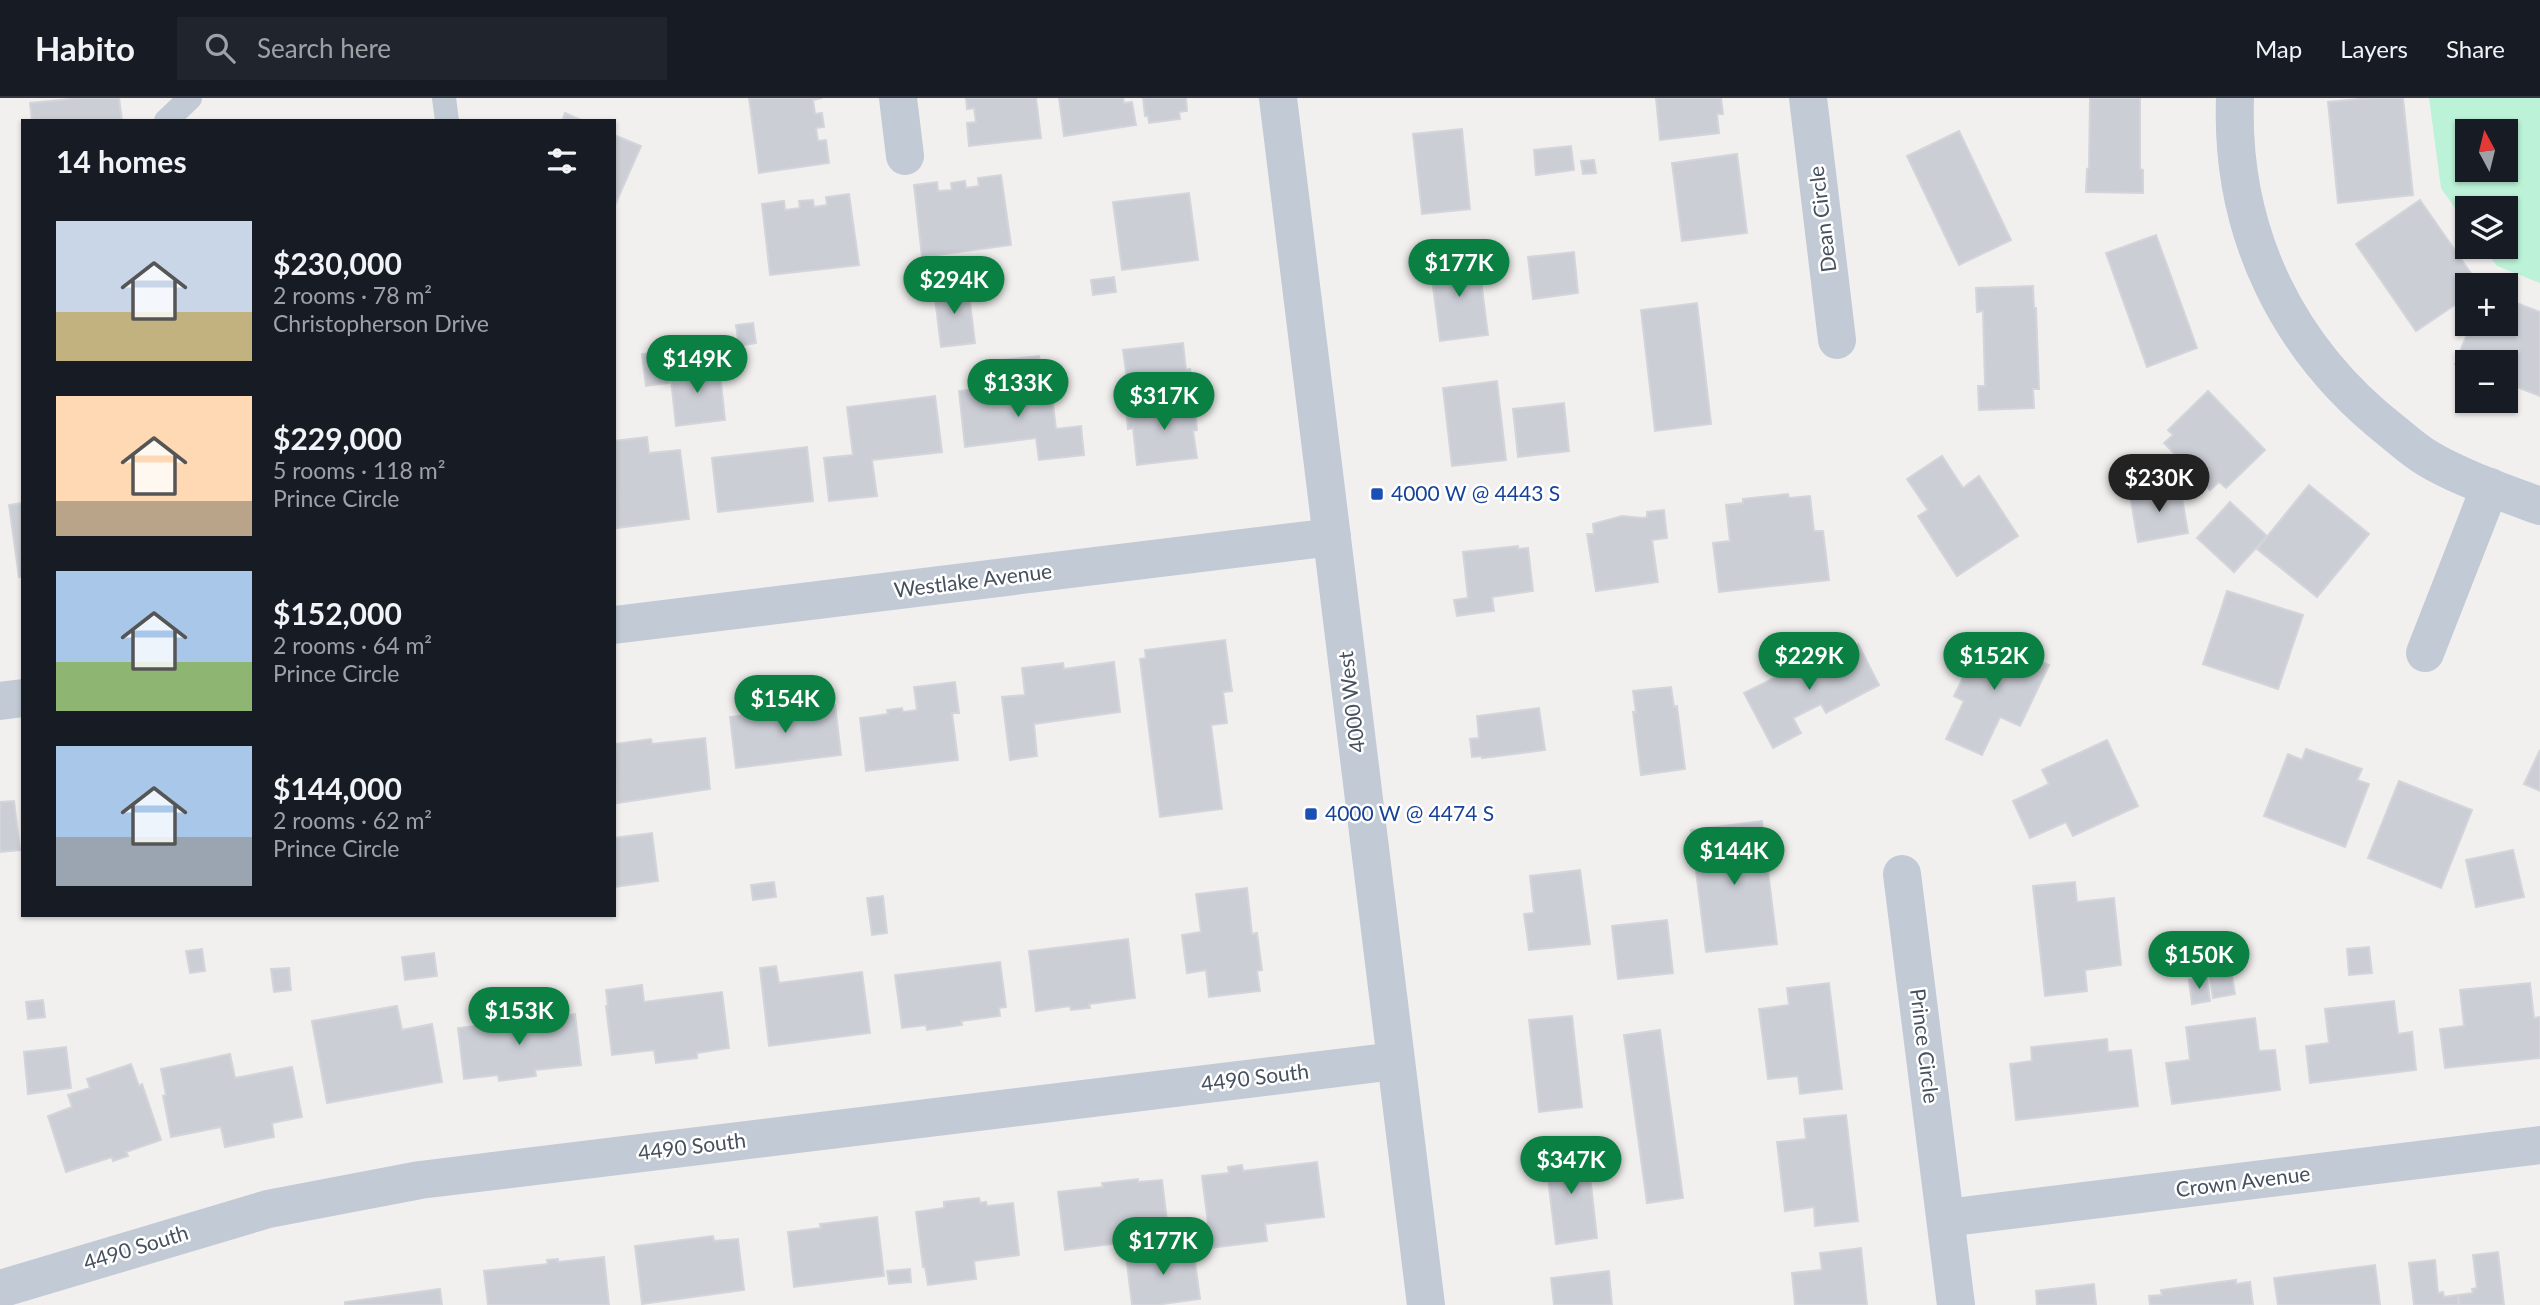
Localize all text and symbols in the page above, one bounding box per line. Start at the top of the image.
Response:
search box [177,17,667,80]
text: Habito [35,28,135,68]
icon: search [201,29,239,67]
text: Search here [257,32,391,64]
text: Map [2255,34,2302,63]
text: Layers [2340,34,2408,63]
text: Share [2446,34,2505,63]
north arrow [2455,119,2518,182]
map controls [2455,119,2518,413]
icon: filters [543,142,581,180]
text: 14 homes [56,143,187,179]
street label: Dean Circle [1803,165,1840,274]
button: layers [2455,196,2518,259]
pin: $177K [1410,240,1508,299]
text: $230,000 [273,245,402,281]
text: $177K [1424,248,1494,276]
icon: home [112,249,196,333]
pin: $294K [905,256,1003,316]
text: $294K [919,265,989,293]
button: + [2455,273,2518,336]
text: 2 rooms · 78 m² [273,281,432,309]
text: Christopherson Drive [273,309,489,337]
pin: $149K [648,336,746,395]
text: $149K [662,344,732,372]
button: − [2455,350,2518,413]
pin: $133K [969,360,1067,419]
text: $133K [983,368,1053,396]
pin: $317K [1115,372,1213,432]
text: $317K [1129,381,1199,409]
text: $229,000 [273,420,402,456]
icon: home [112,424,196,508]
pin: $230K [2110,454,2208,514]
text: 5 rooms · 118 m² [273,456,445,484]
text: $230K [2124,463,2194,491]
place label: 4000 W @ 4443 S [1391,480,1560,505]
text: Prince Circle [273,484,399,512]
marker: 4000 W @ 4443 S [1369,486,1385,502]
street label: Westlake Avenue [892,557,1053,602]
text: $152,000 [273,595,402,631]
icon: home [112,599,196,683]
text: 2 rooms · 64 m² [273,631,432,659]
pin: $229K [1760,632,1858,692]
pin: $152K [1945,632,2043,692]
text: $229K [1774,641,1844,669]
text: $152K [1959,641,2029,669]
street label: 4000 West [1332,650,1369,754]
text: Prince Circle [273,659,399,687]
pin: $154K [736,676,834,735]
text: $154K [750,684,820,712]
text: $144,000 [273,770,402,806]
icon: home [112,774,196,858]
place label: 4000 W @ 4474 S [1325,800,1494,825]
text: 2 rooms · 62 m² [273,806,432,834]
marker: 4000 W @ 4474 S [1303,806,1319,822]
pin: $144K [1685,828,1783,887]
text: Prince Circle [273,834,399,862]
text: $144K [1699,836,1769,864]
pin: $150K [2150,932,2248,991]
text: $150K [2164,940,2234,968]
street label: Prince Circle [1906,987,1945,1105]
pin: $153K [470,988,568,1047]
text: $153K [484,996,554,1024]
street label: 4490 South [1200,1058,1310,1096]
street label: 4490 South [637,1127,747,1165]
pin: $347K [1522,1136,1620,1196]
text: $347K [1536,1145,1606,1173]
street label: Crown Avenue [2174,1160,2312,1201]
pin: $177K [1114,1218,1212,1277]
street label: 4490 South [80,1219,191,1274]
text: $177K [1128,1226,1198,1254]

